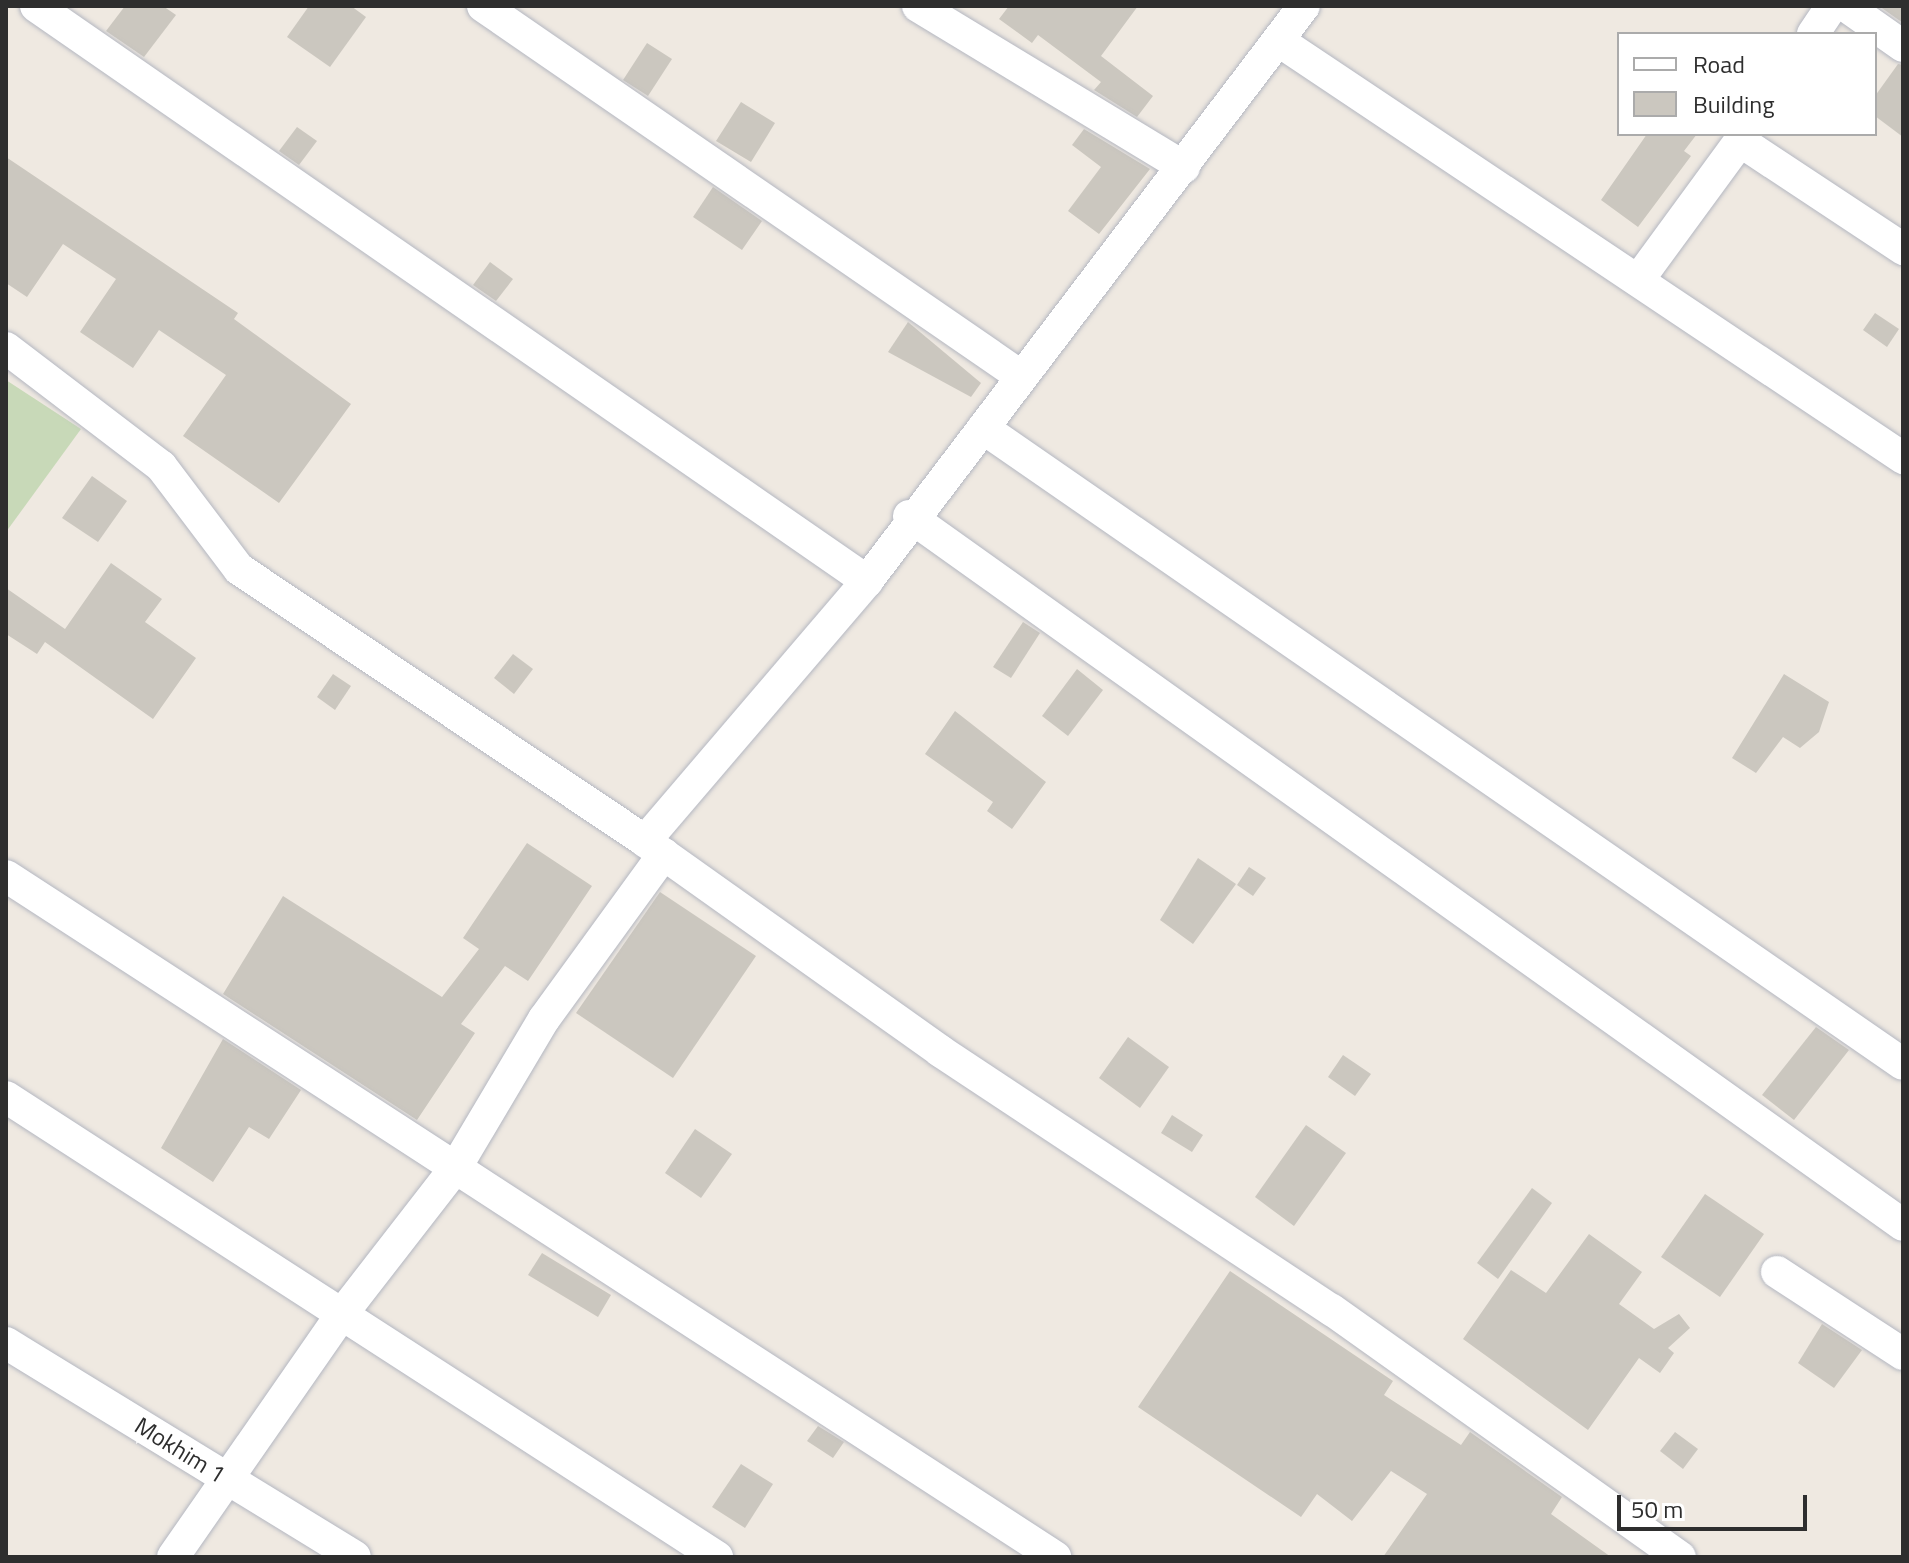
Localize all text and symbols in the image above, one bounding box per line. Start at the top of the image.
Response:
legend [1617,32,1877,136]
text: Road [1693,46,1745,82]
text: Building [1693,86,1775,122]
street label: Mokhim 1 [129,1411,231,1489]
scale bar [1621,1479,1811,1529]
text: 50 m [1631,1491,1683,1527]

